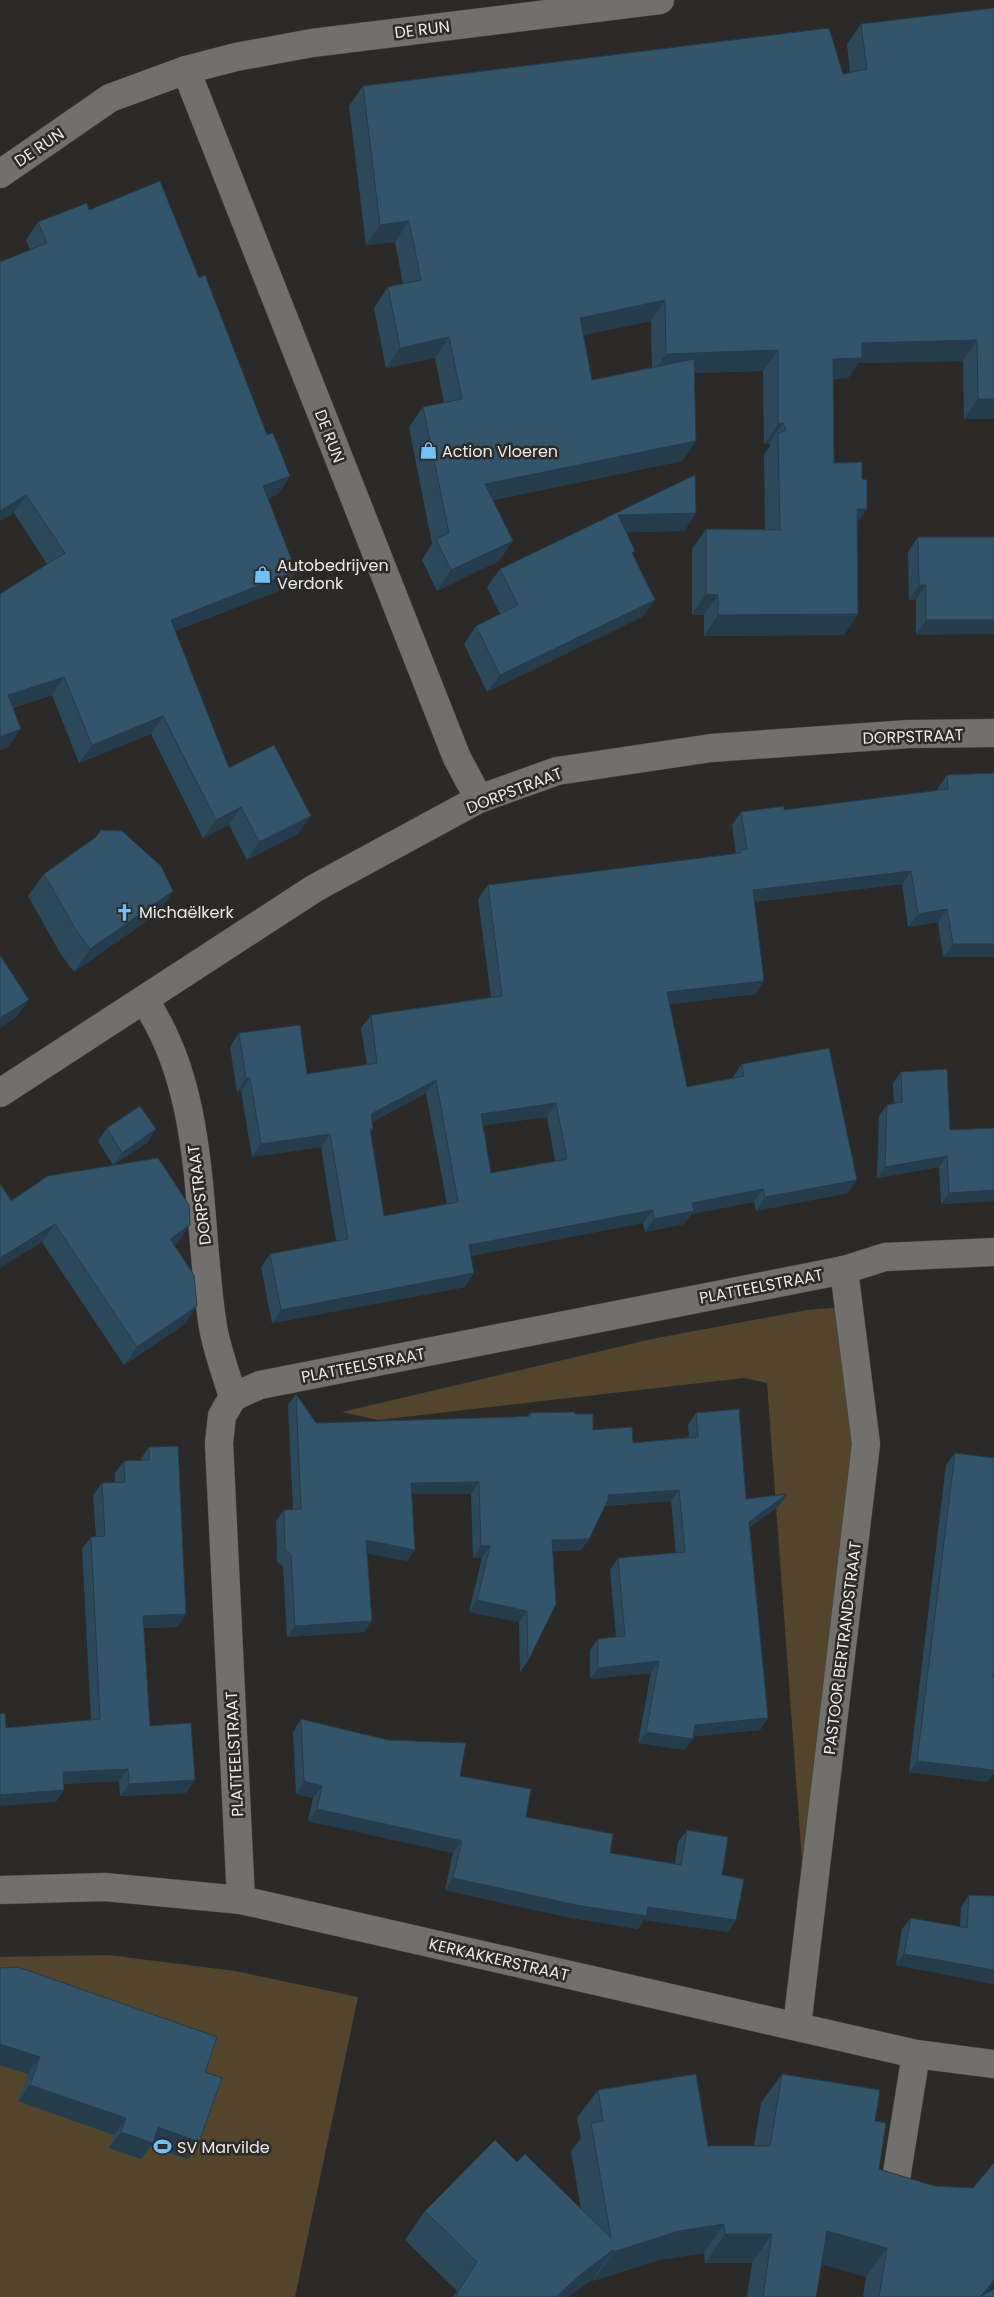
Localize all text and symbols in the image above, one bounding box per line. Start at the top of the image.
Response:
street label: DE RUN [393,15,451,44]
street label: DE RUN [10,122,69,172]
street label: DE RUN [309,406,350,466]
place label: Action Vloeren [442,440,558,463]
shop icon: Action Vloeren [418,441,438,461]
place label: Autobedrijven Verdonk [277,554,389,595]
shop icon: Autobedrijven Verdonk [253,564,273,584]
street label: DORPSTRAAT [862,723,964,750]
street label: DORPSTRAAT [463,762,566,819]
place label: Michaëlkerk [139,901,234,924]
church icon: Michaëlkerk [115,902,135,922]
street label: DORPSTRAAT [182,1143,217,1246]
street label: PLATTEELSTRAAT [697,1263,825,1310]
street label: PLATTEELSTRAAT [299,1342,427,1389]
street label: PASTOOR BERTRANDSTRAAT [818,1540,867,1756]
street label: PLATTEELSTRAAT [220,1690,249,1817]
street label: KERKAKKERSTRAAT [427,1932,571,1987]
place label: SV Marvilde [177,2136,270,2159]
sports icon: SV Marvilde [153,2137,173,2157]

